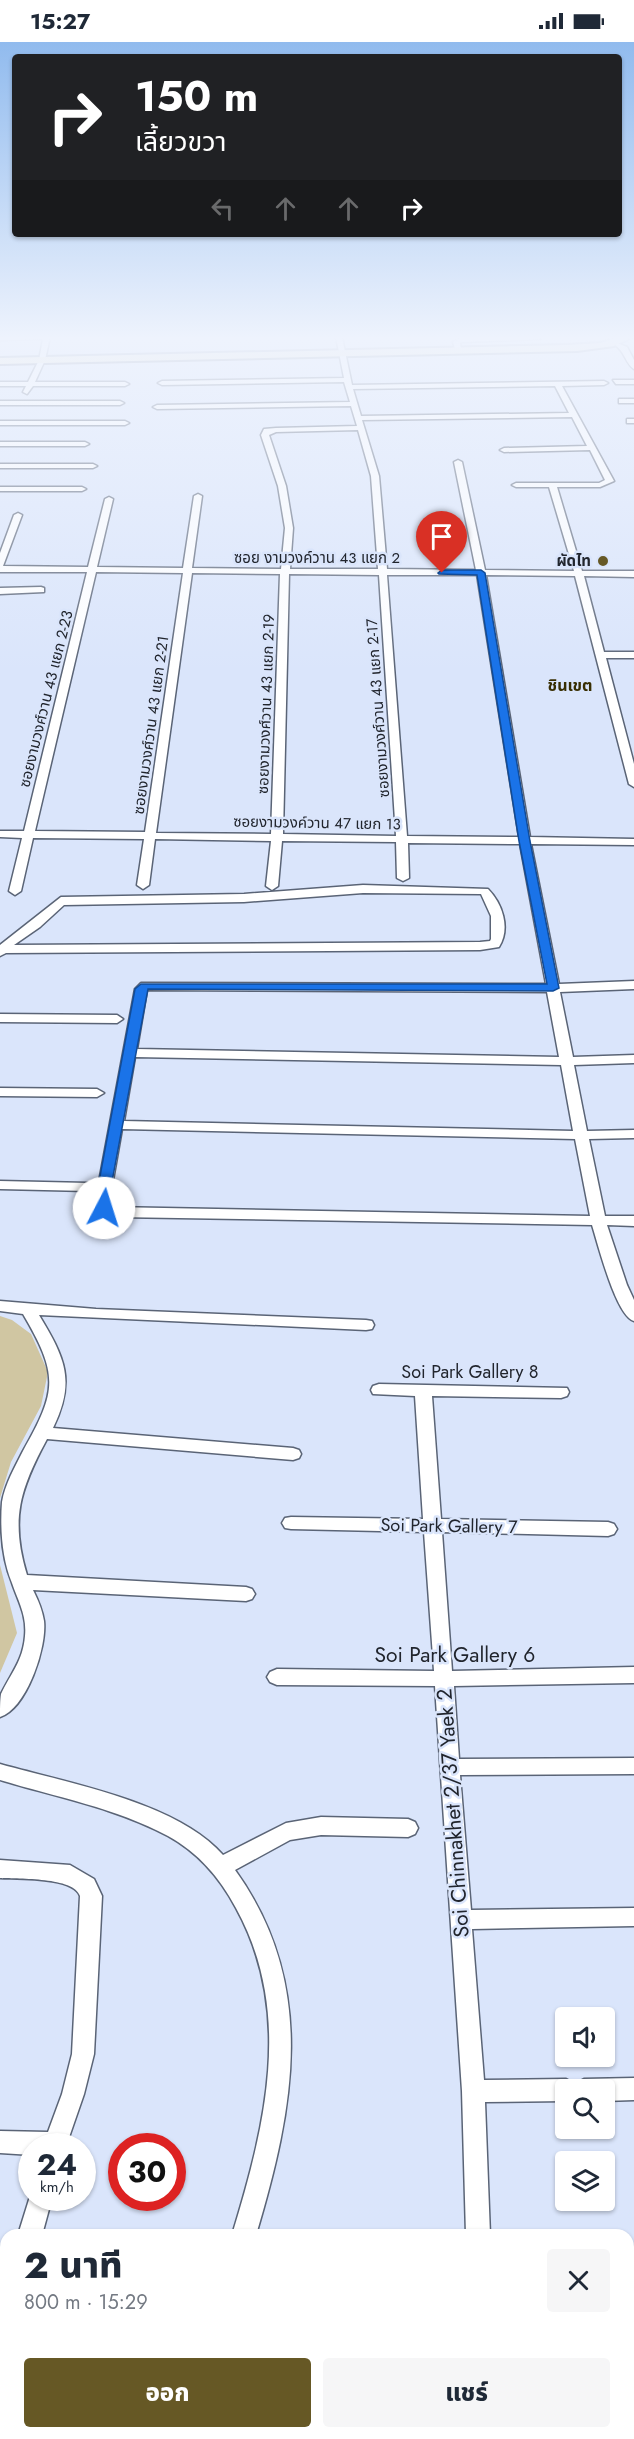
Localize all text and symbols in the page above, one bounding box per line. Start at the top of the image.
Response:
text: 15:27 [30,5,90,37]
text: 150 m [135,66,258,127]
icon: right [36,78,114,156]
text: เลี้ยวขวา [135,122,226,161]
icon: left [206,192,239,225]
icon: ahead [269,192,302,225]
icon: ahead [332,192,365,225]
icon: right [395,192,428,225]
pin [416,511,467,573]
icon: arrive [425,520,458,553]
street label: ซอย งามวงค์วาน 43 แยก 2 [234,547,400,569]
place label: ผัดไท [556,550,591,572]
marker: ผัดไท [596,554,610,568]
street label: ซอยงามวงศ์วาน 43 แยก 2-23 [13,608,79,790]
street label: ซอยงามวงศ์วาน 43 แยก 2-19 [252,614,280,794]
street label: ซอยงามวงศ์วาน 43 แยก 2-17 [361,618,395,798]
street label: ซอยงามวงศ์วาน 43 แยก 2-21 [128,634,174,816]
district label: ชินเขต [548,674,592,697]
street label: ซอยงามวงค์วาน 47 แยก 13 [233,811,401,835]
position arrow [72,1176,136,1240]
street label: Soi Park Gallery 8 [401,1359,539,1385]
street label: Soi Park Gallery 7 [380,1512,518,1540]
street label: Soi Park Gallery 6 [375,1640,535,1670]
street label: Soi Chinnakhet 2/37 Yaek 2 [429,1688,477,1938]
map controls [555,2007,615,2211]
button: sound [555,2007,615,2067]
button: search [555,2079,615,2139]
speed limit sign: 30 [108,2133,186,2211]
text: 24 [37,2143,77,2186]
button: layers [555,2151,615,2211]
text: km/h [40,2176,74,2198]
text: 2 นาที [24,2239,123,2291]
button: close [547,2249,610,2312]
text: 800 m · 15:29 [24,2288,148,2317]
button: ออก [24,2358,311,2427]
button: แชร์ [323,2358,610,2427]

